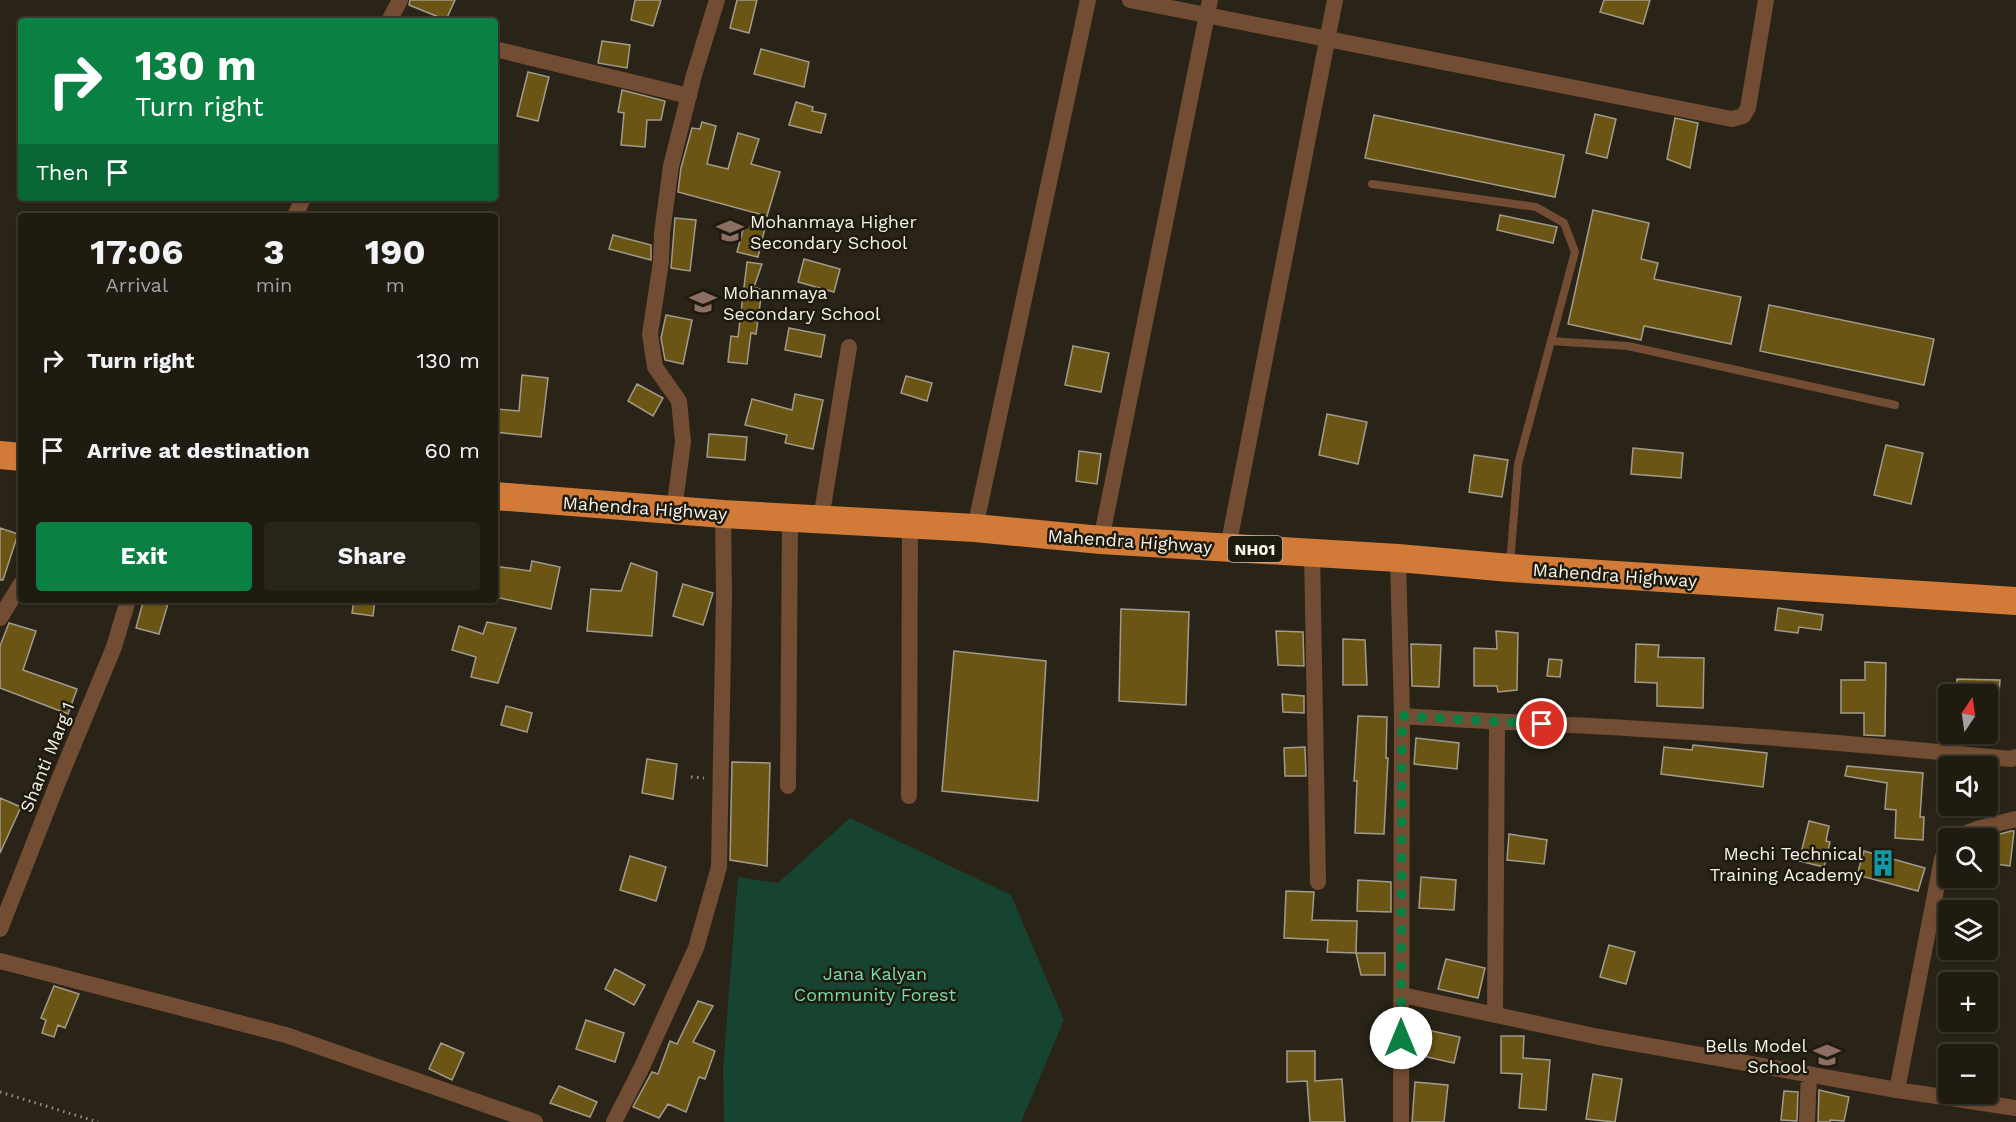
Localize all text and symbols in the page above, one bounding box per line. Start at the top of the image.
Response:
text: 130 m [135,41,257,90]
icon: right [36,42,114,120]
text: Turn right [135,91,264,123]
icon: arrive [101,156,134,189]
text: Then [36,160,89,185]
place label: Mohanmaya Higher Secondary School [750,211,917,253]
school or university icon: Mohanmaya Higher Secondary School [715,216,745,246]
text: 17:06 [90,231,183,273]
text: 3 [263,231,285,273]
text: 190 [365,231,426,273]
text: Arrival [106,273,168,297]
text: min [256,273,292,297]
text: m [386,273,405,297]
place label: Mohanmaya Secondary School [723,282,881,324]
school or university icon: Mohanmaya Secondary School [688,287,718,317]
icon: right [36,344,69,377]
text: Turn right [87,348,194,373]
text: 130 m [416,348,480,373]
icon: arrive [36,434,69,467]
text: Arrive at destination [87,438,310,463]
text: 60 m [424,438,480,463]
street label: Mahendra Highway [562,492,729,524]
button: Exit [36,522,252,591]
button: Share [264,522,480,591]
street label: Mahendra Highway [1047,525,1214,557]
road number: NH01 [1228,536,1282,562]
street label: Mahendra Highway [1532,559,1699,591]
north arrow [1938,684,1998,744]
map controls [1938,684,1998,1104]
pin [1516,698,1567,749]
street label: Shanti Marg 1 [15,699,79,815]
icon: arrive [1525,707,1558,740]
button: sound [1938,756,1998,816]
button: search [1938,828,1998,888]
place label: Mechi Technical Training Academy [1709,843,1864,885]
building icon: Mechi Technical Training Academy [1868,848,1898,878]
button: layers [1938,900,1998,960]
park label: Jana Kalyan Community Forest [794,963,957,1005]
button: + [1938,972,1998,1032]
position arrow [1369,1006,1433,1070]
place label: Bells Model School [1705,1035,1807,1077]
school or university icon: Bells Model School [1812,1040,1842,1070]
button: − [1938,1044,1998,1104]

